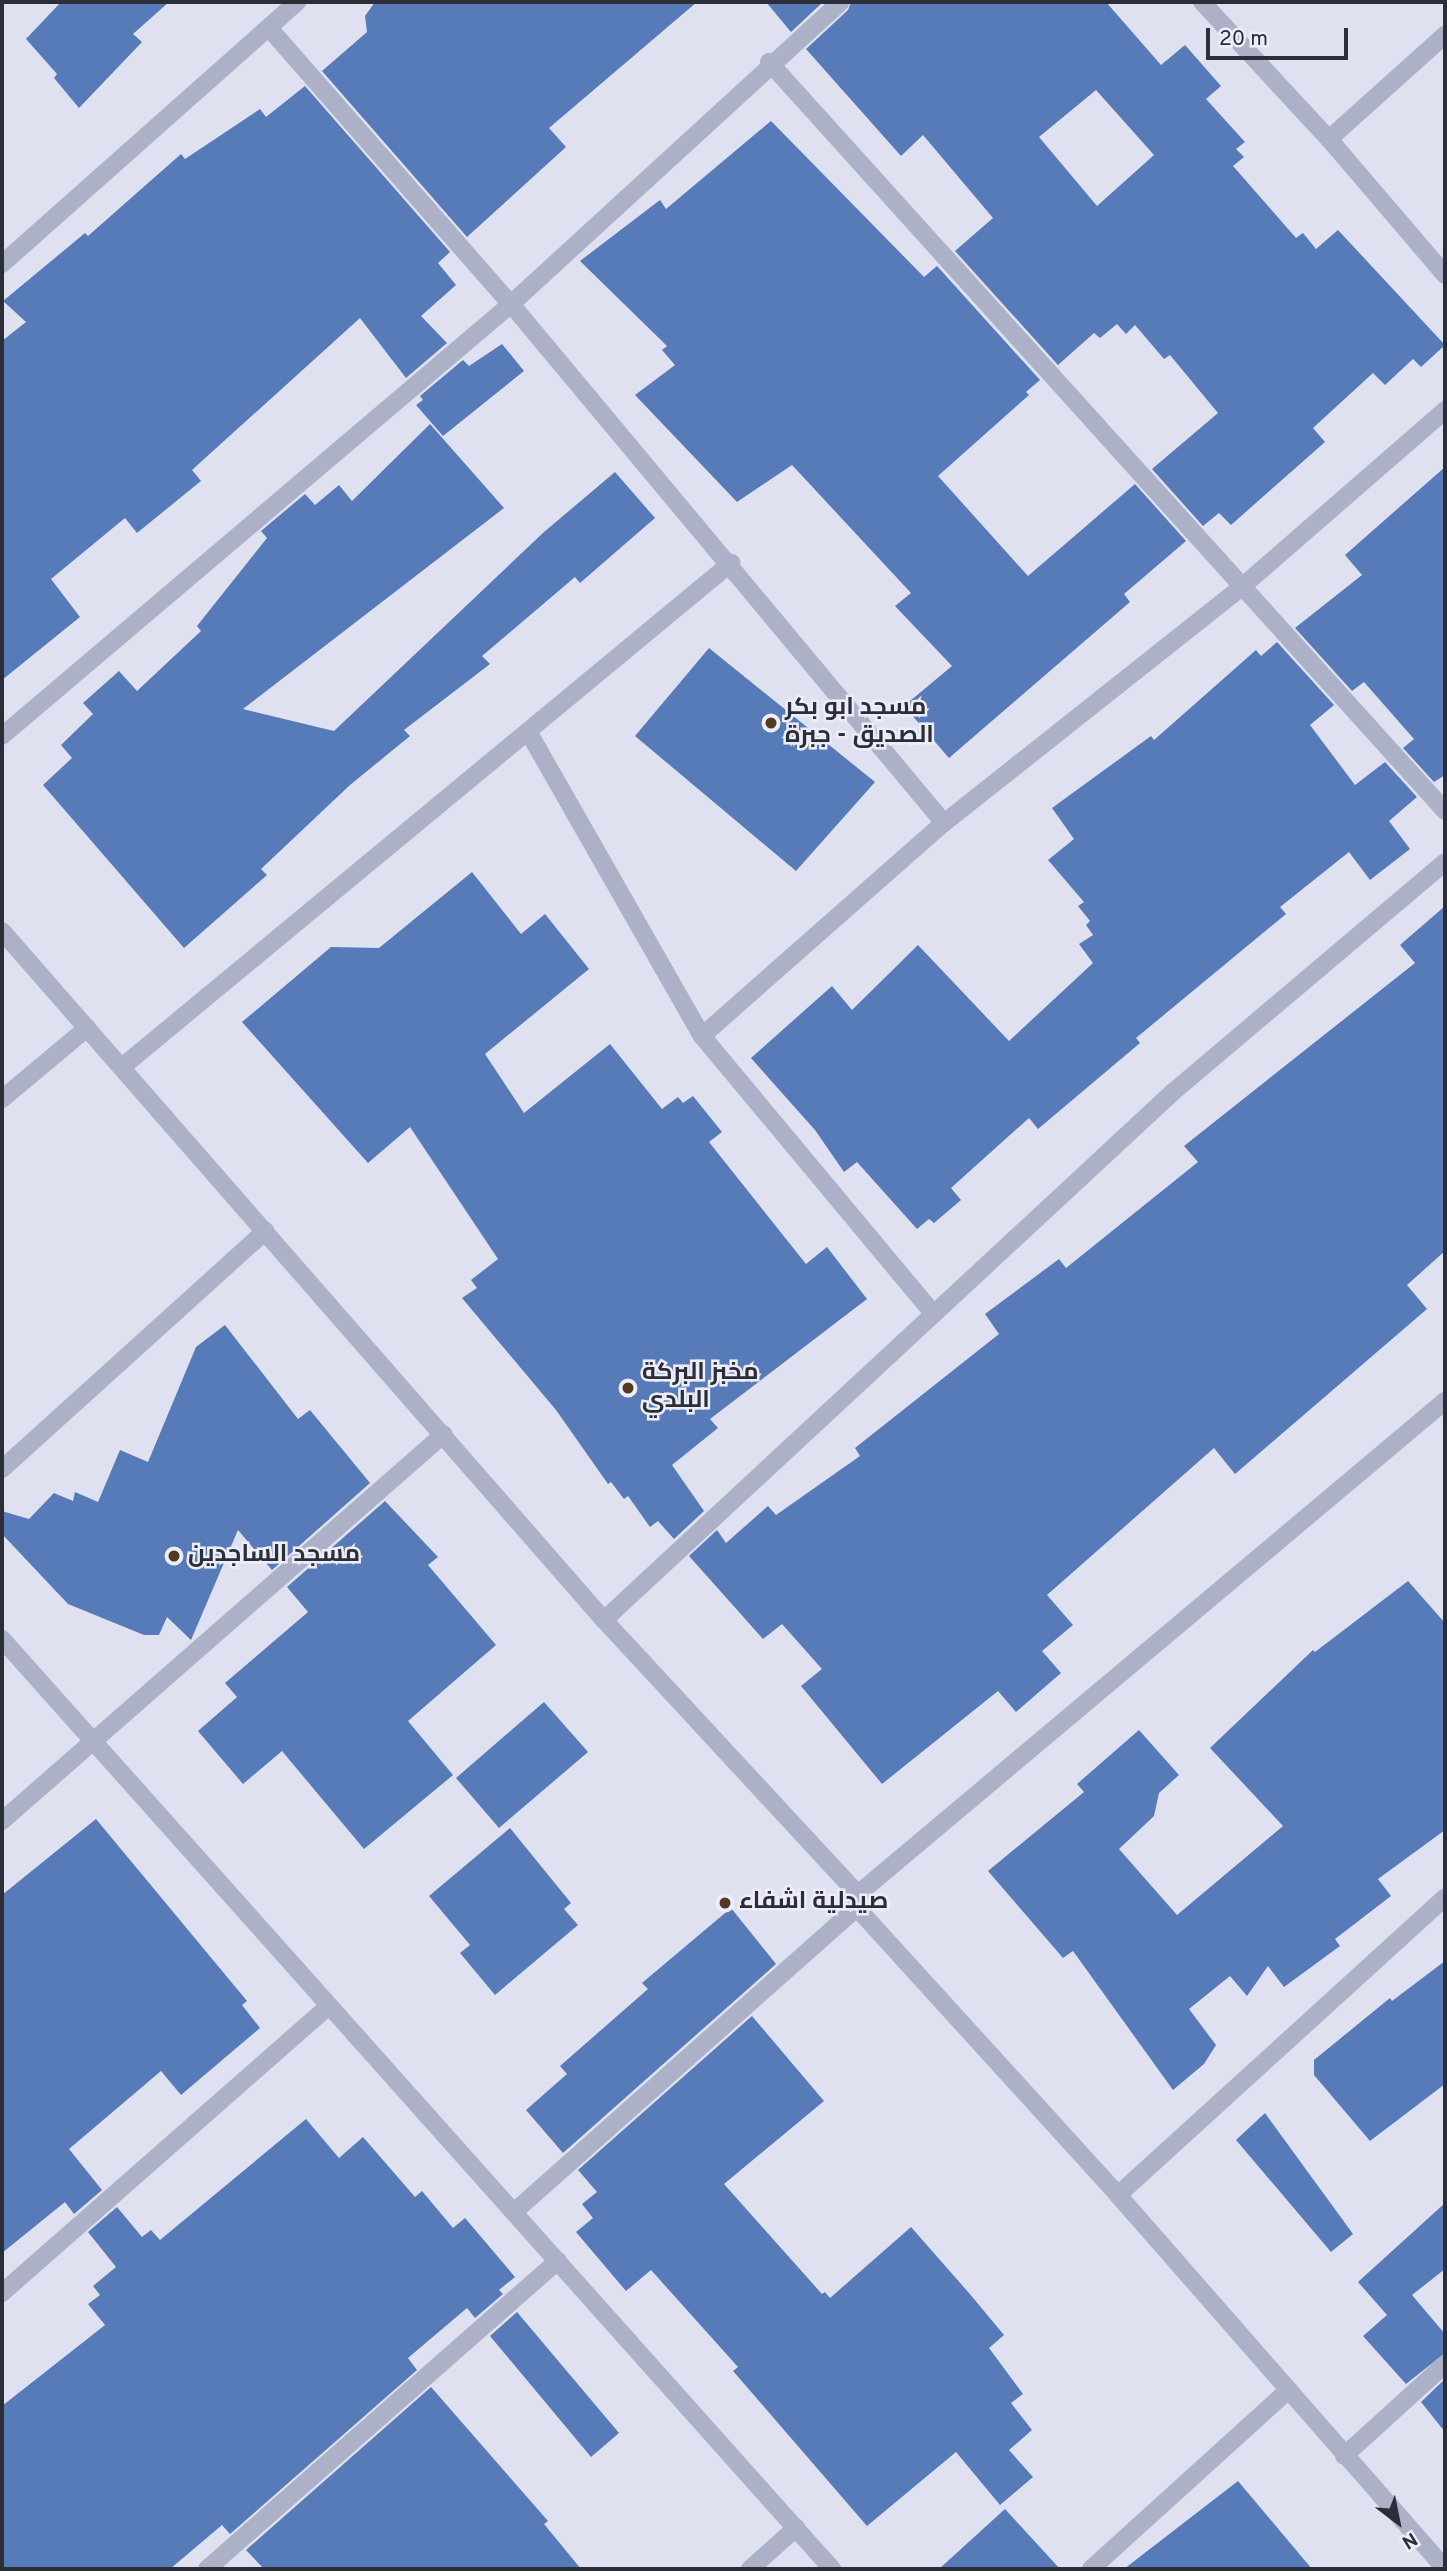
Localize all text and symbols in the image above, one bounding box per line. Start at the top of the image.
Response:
scale bar [1209,14,1351,58]
text: 20 m [1219,26,1268,53]
place label: مسجد ابو بكر الصديق - جبرة [785,695,934,751]
marker: مسجد ابو بكر الصديق - جبرة [763,715,779,731]
place label: مخبز البركة البلدي [642,1360,759,1416]
marker: مخبز البركة البلدي [620,1380,636,1396]
place label: مسجد الساجدين [188,1542,360,1570]
marker: مسجد الساجدين [166,1548,182,1564]
place label: صيدلية اشفاء [739,1889,888,1917]
marker: صيدلية اشفاء [717,1895,733,1911]
north arrow [1363,2487,1433,2557]
text: N [1397,2526,1421,2554]

